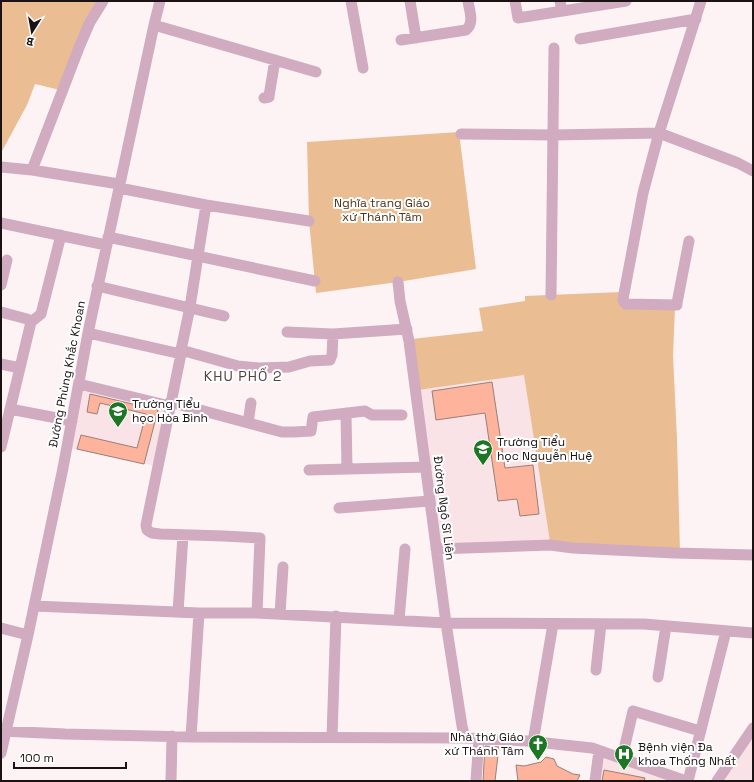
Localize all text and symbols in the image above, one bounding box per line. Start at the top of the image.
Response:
north arrow [12,12,52,52]
text: B [25,34,35,49]
park label: Nghĩa trang Giáo xứ Thánh Tâm [334,195,430,225]
street label: Đường Phùng Khắc Khoan [45,299,89,449]
district label: KHU PHỐ 2 [204,367,282,385]
place label: Trường Tiểu học Hòa Bình [132,396,208,426]
school or university icon: Trường Tiểu học Hòa Bình [107,400,129,428]
place label: Trường Tiểu học Nguyễn Huệ [497,434,592,464]
school or university icon: Trường Tiểu học Nguyễn Huệ [472,438,494,466]
street label: Đường Ngô Sĩ Liên [430,455,458,561]
place label: Nhà thờ Giáo xứ Thánh Tâm [444,729,524,759]
church icon: Nhà thờ Giáo xứ Thánh Tâm [527,733,549,761]
place label: Bệnh viện Đa khoa Thống Nhất [638,739,736,769]
hospital icon: Bệnh viện Đa khoa Thống Nhất [613,743,635,771]
scale bar [14,744,126,770]
text: 100 m [20,750,54,766]

